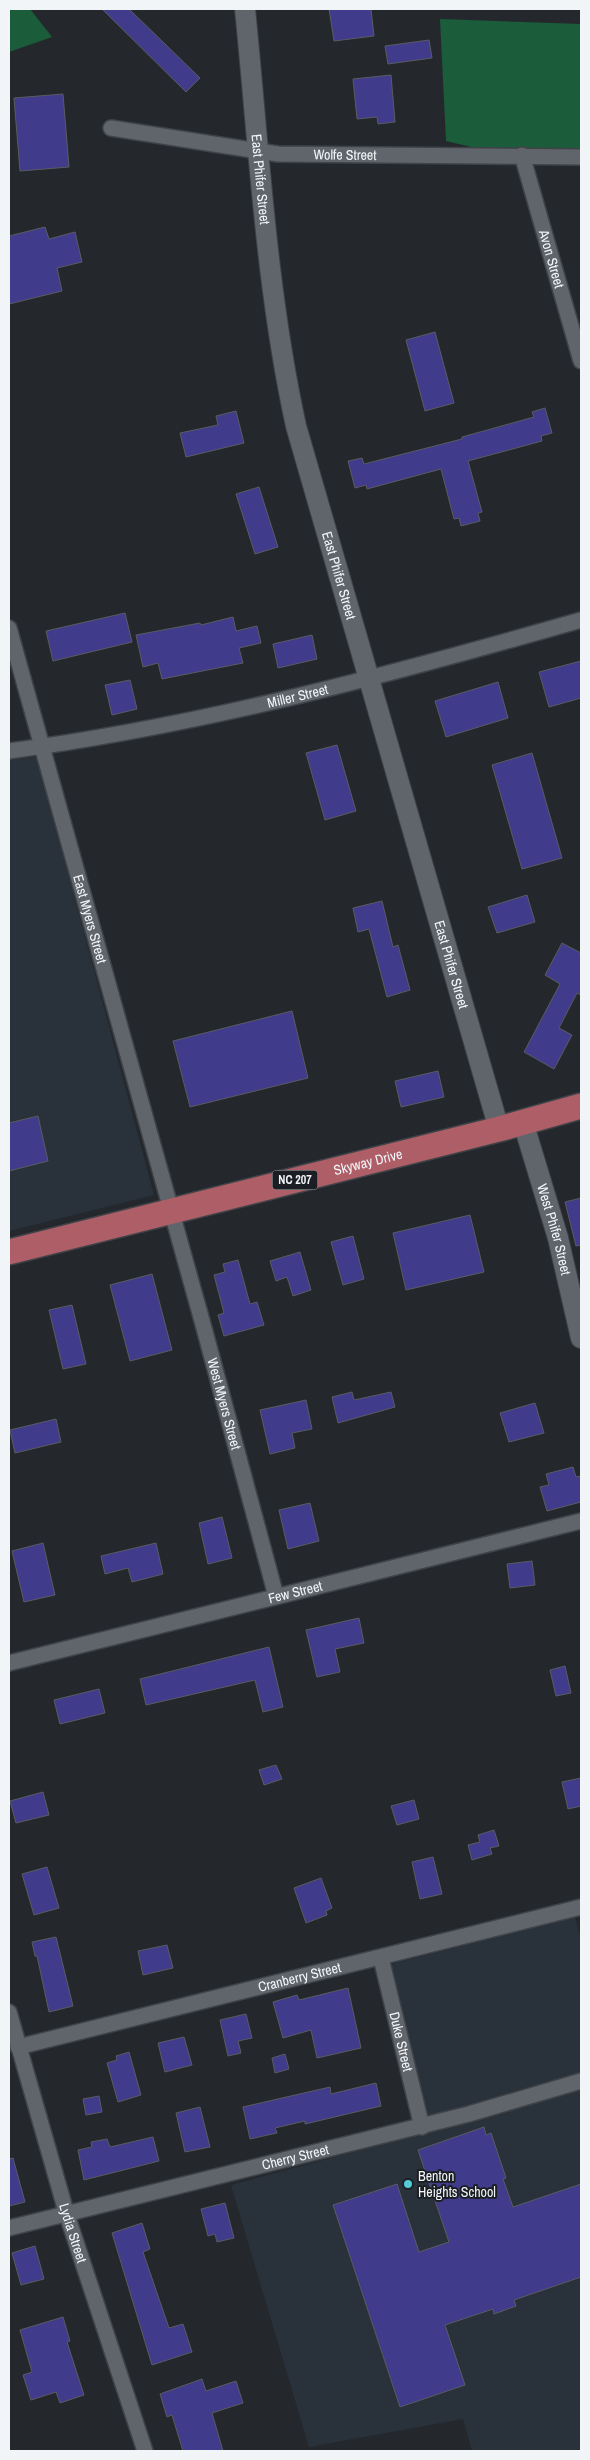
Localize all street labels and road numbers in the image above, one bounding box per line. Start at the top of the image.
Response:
street label: East Phifer Street [248,133,274,225]
street label: Wolfe Street [313,145,377,164]
street label: Avon Street [535,227,569,290]
street label: East Phifer Street [318,529,360,622]
street label: Miller Street [265,680,330,712]
street label: East Myers Street [69,872,111,965]
street label: East Phifer Street [430,918,473,1011]
street label: Skyway Drive [332,1145,404,1179]
road number: NC 207 [272,1170,318,1190]
street label: West Phifer Street [533,1182,575,1277]
street label: West Myers Street [203,1356,245,1452]
street label: Few Street [266,1577,324,1607]
street label: Cranberry Street [256,1958,343,1996]
street label: Duke Street [385,2010,417,2073]
street label: Cherry Street [260,2140,331,2174]
street label: Lydia Street [55,2201,91,2265]

